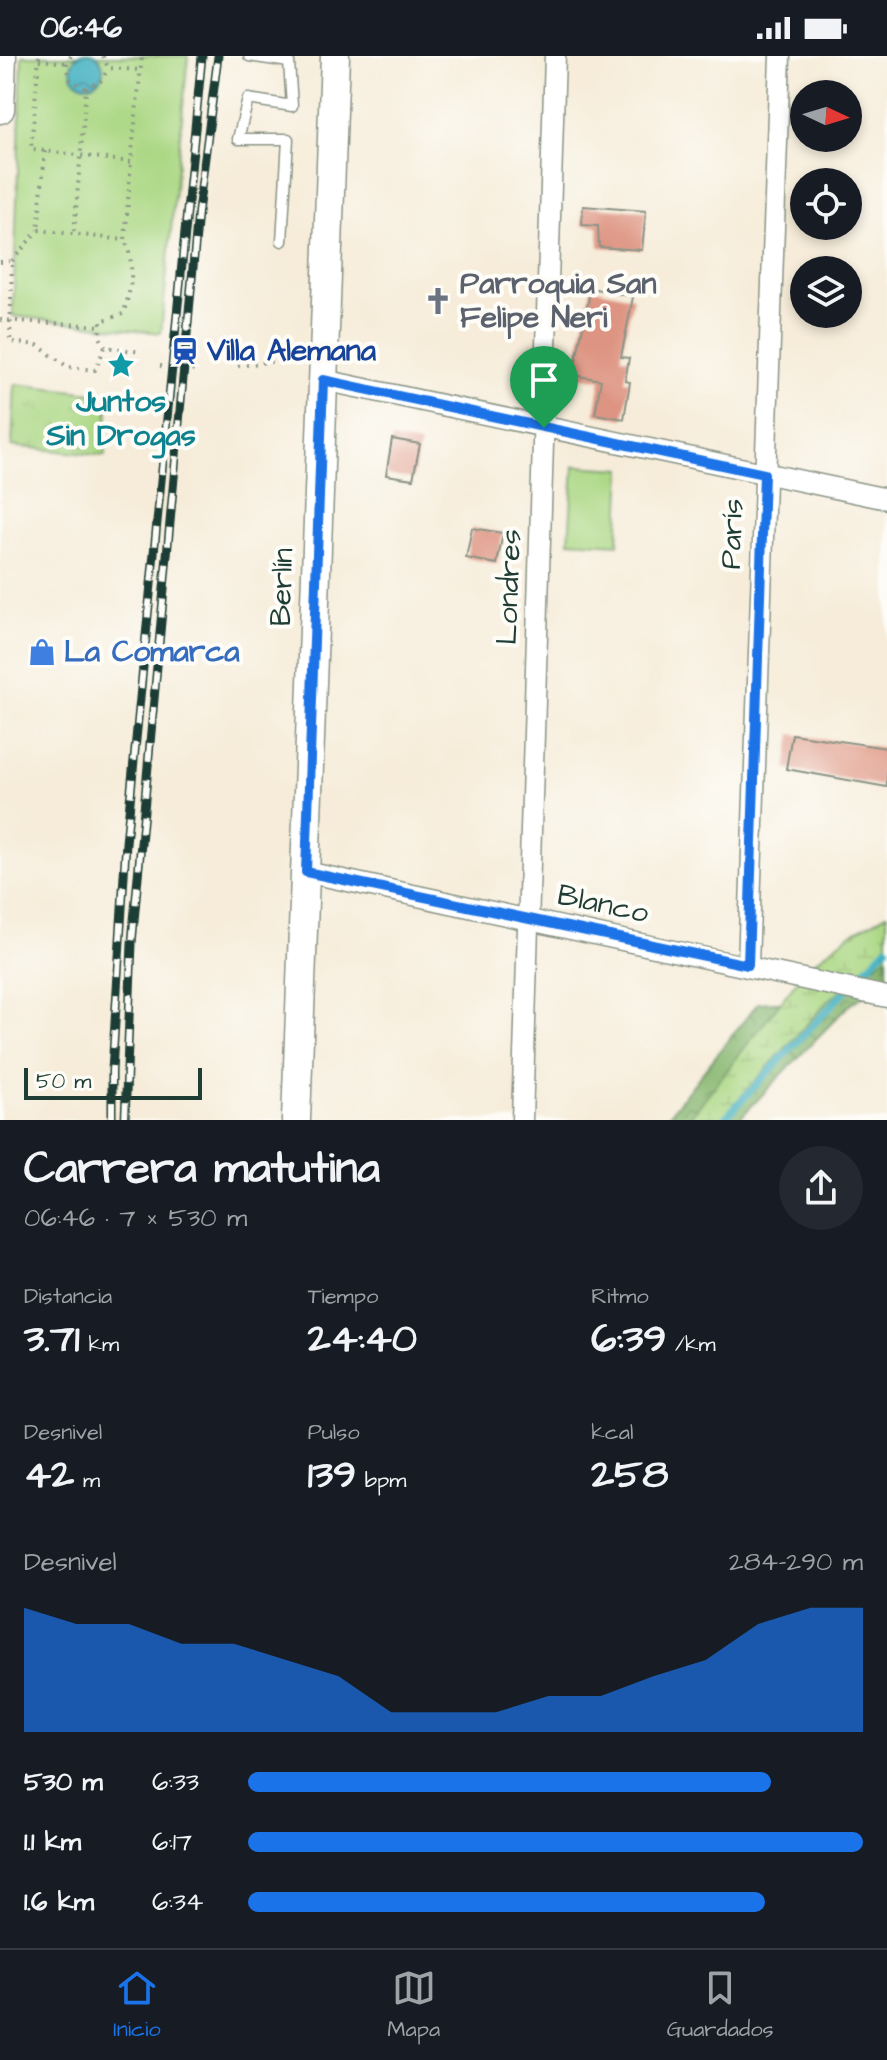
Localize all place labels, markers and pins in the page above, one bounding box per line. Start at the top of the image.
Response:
place label: Parroquia San Felipe Neri [460,263,656,340]
church icon: Parroquia San Felipe Neri [423,286,453,316]
place label: Villa Alemana [206,330,377,372]
station icon: Villa Alemana [170,336,200,366]
pin [510,346,578,428]
place icon: Juntos Sin Drogas [106,350,136,380]
place label: Juntos Sin Drogas [45,381,196,459]
place label: La Comarca [64,631,240,673]
shop icon: La Comarca [27,637,57,667]

